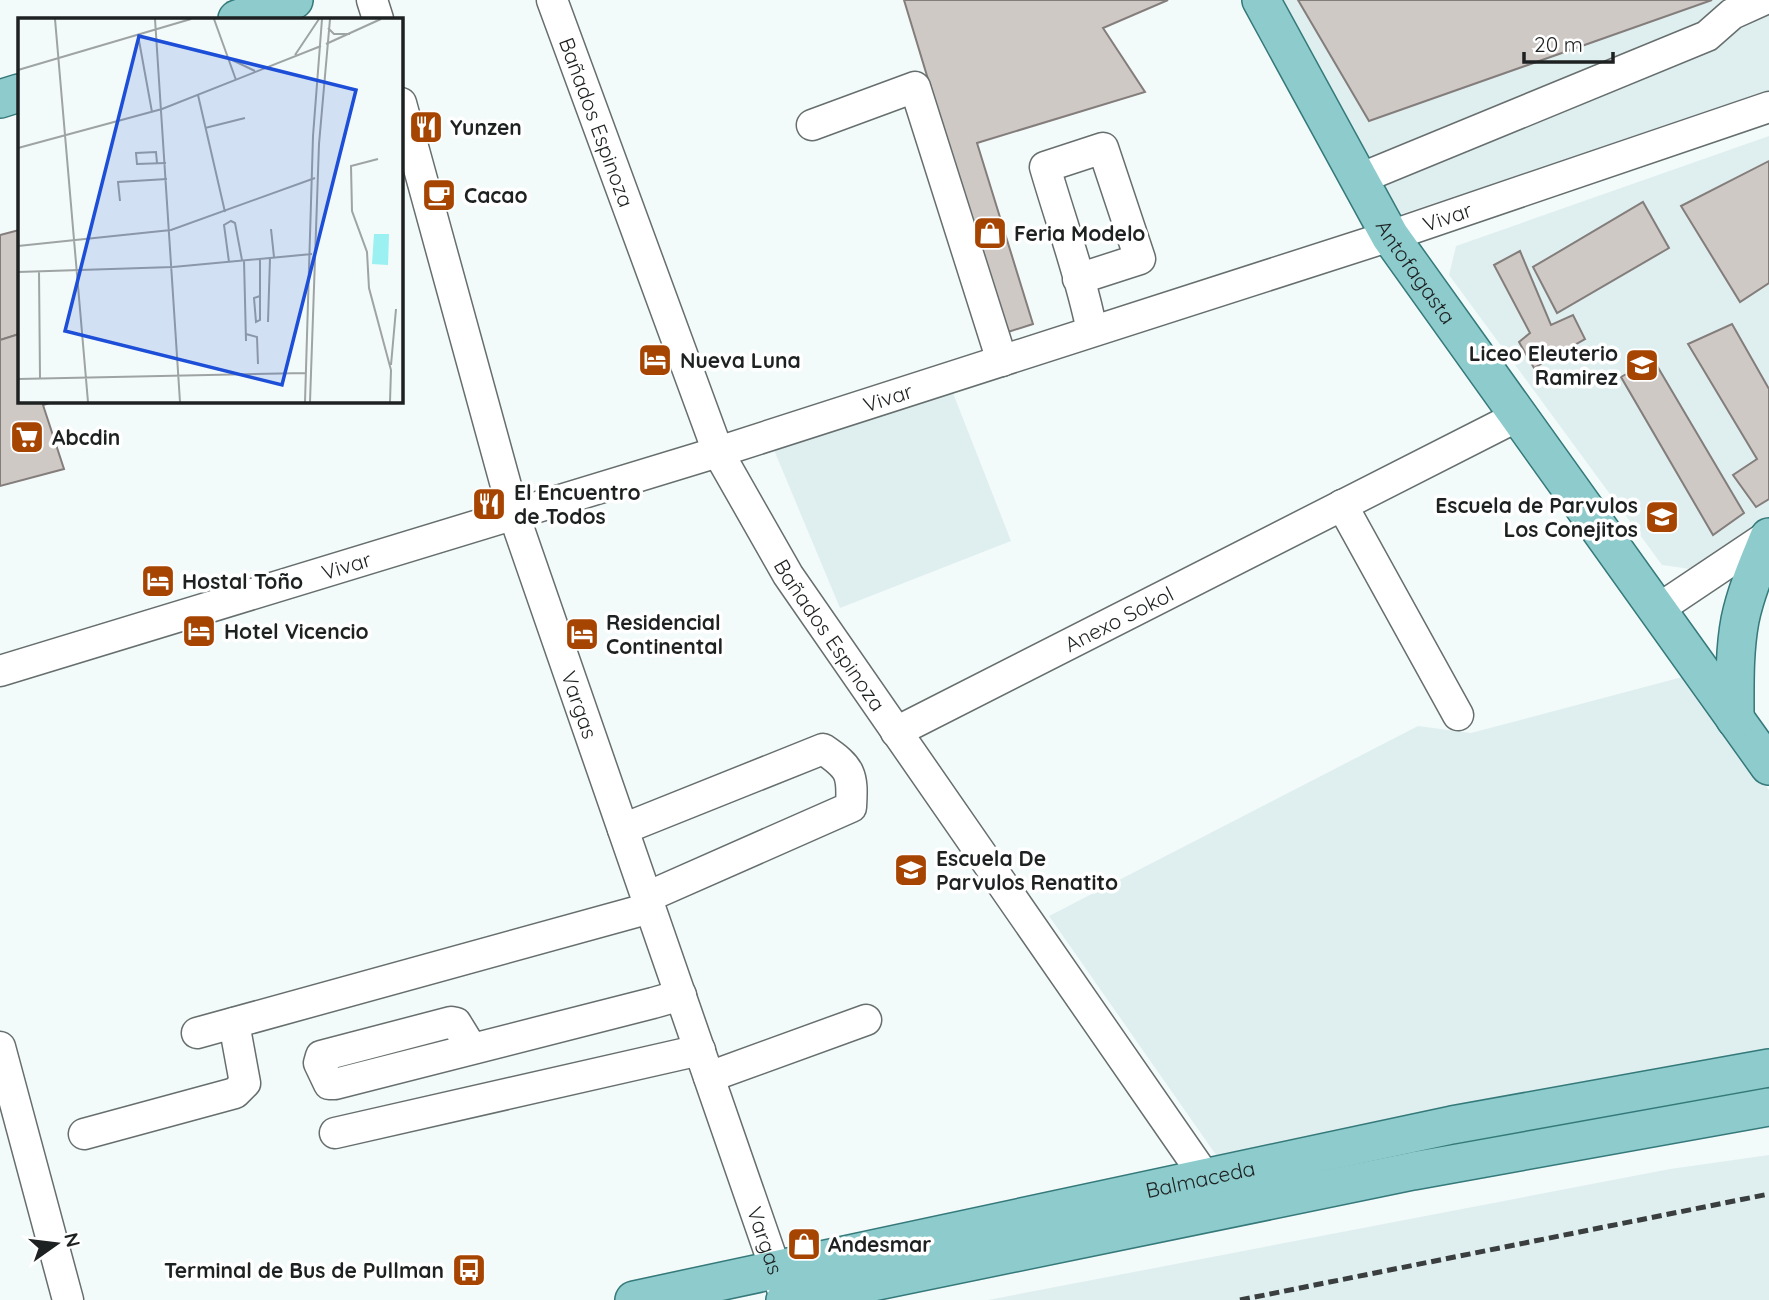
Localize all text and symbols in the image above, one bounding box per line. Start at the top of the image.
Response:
inset map [18,18,402,402]
scale bar [1524,21,1613,65]
text: 20 m [1534,31,1583,57]
street label: Bañados Espinoza [554,34,640,210]
restaurant icon: Yunzen [407,108,445,146]
place label: Yunzen [450,114,522,140]
cafe icon: Cacao [420,176,458,214]
place label: Cacao [464,182,528,208]
street label: Vivar [1419,196,1475,237]
shop icon: Feria Modelo [971,214,1009,252]
street label: Antofagasta [1371,215,1461,329]
place label: Feria Modelo [1014,220,1145,246]
place label: Liceo Eleuterio Ramirez [1469,340,1618,390]
hotel icon: Nueva Luna [636,341,674,379]
school or university icon: Liceo Eleuterio Ramirez [1623,346,1661,384]
place label: Nueva Luna [680,347,801,373]
street label: Vivar [860,377,916,418]
supermarket icon: Abcdin [8,418,46,456]
place label: Abcdin [52,424,120,450]
place label: El Encuentro de Todos [514,479,641,529]
restaurant icon: El Encuentro de Todos [470,485,508,523]
place label: Escuela de Parvulos Los Conejitos [1435,492,1638,542]
school or university icon: Escuela de Parvulos Los Conejitos [1643,498,1681,536]
street label: Vivar [318,546,374,585]
street label: Bañados Espinoza [769,554,891,716]
hotel icon: Hostal Toño [139,562,177,600]
place label: Hostal Toño [182,568,303,594]
street label: Anexo Sokol [1060,580,1178,657]
place label: Residencial Continental [606,609,723,659]
hotel icon: Hotel Vicencio [180,612,218,650]
hotel icon: Residencial Continental [563,615,601,653]
place label: Hotel Vicencio [224,618,369,644]
street label: Vargas [556,667,603,742]
place label: Escuela De Parvulos Renatito [936,845,1118,895]
school or university icon: Escuela De Parvulos Renatito [892,851,930,889]
street label: Balmaceda [1143,1155,1257,1203]
street label: Vargas [742,1203,789,1278]
north arrow [21,1209,91,1279]
shop icon: Andesmar [785,1225,823,1263]
text: N [59,1230,86,1250]
place label: Andesmar [828,1231,931,1257]
bus stop icon: Terminal de Bus de Pullman [450,1251,488,1289]
place label: Terminal de Bus de Pullman [164,1257,444,1283]

